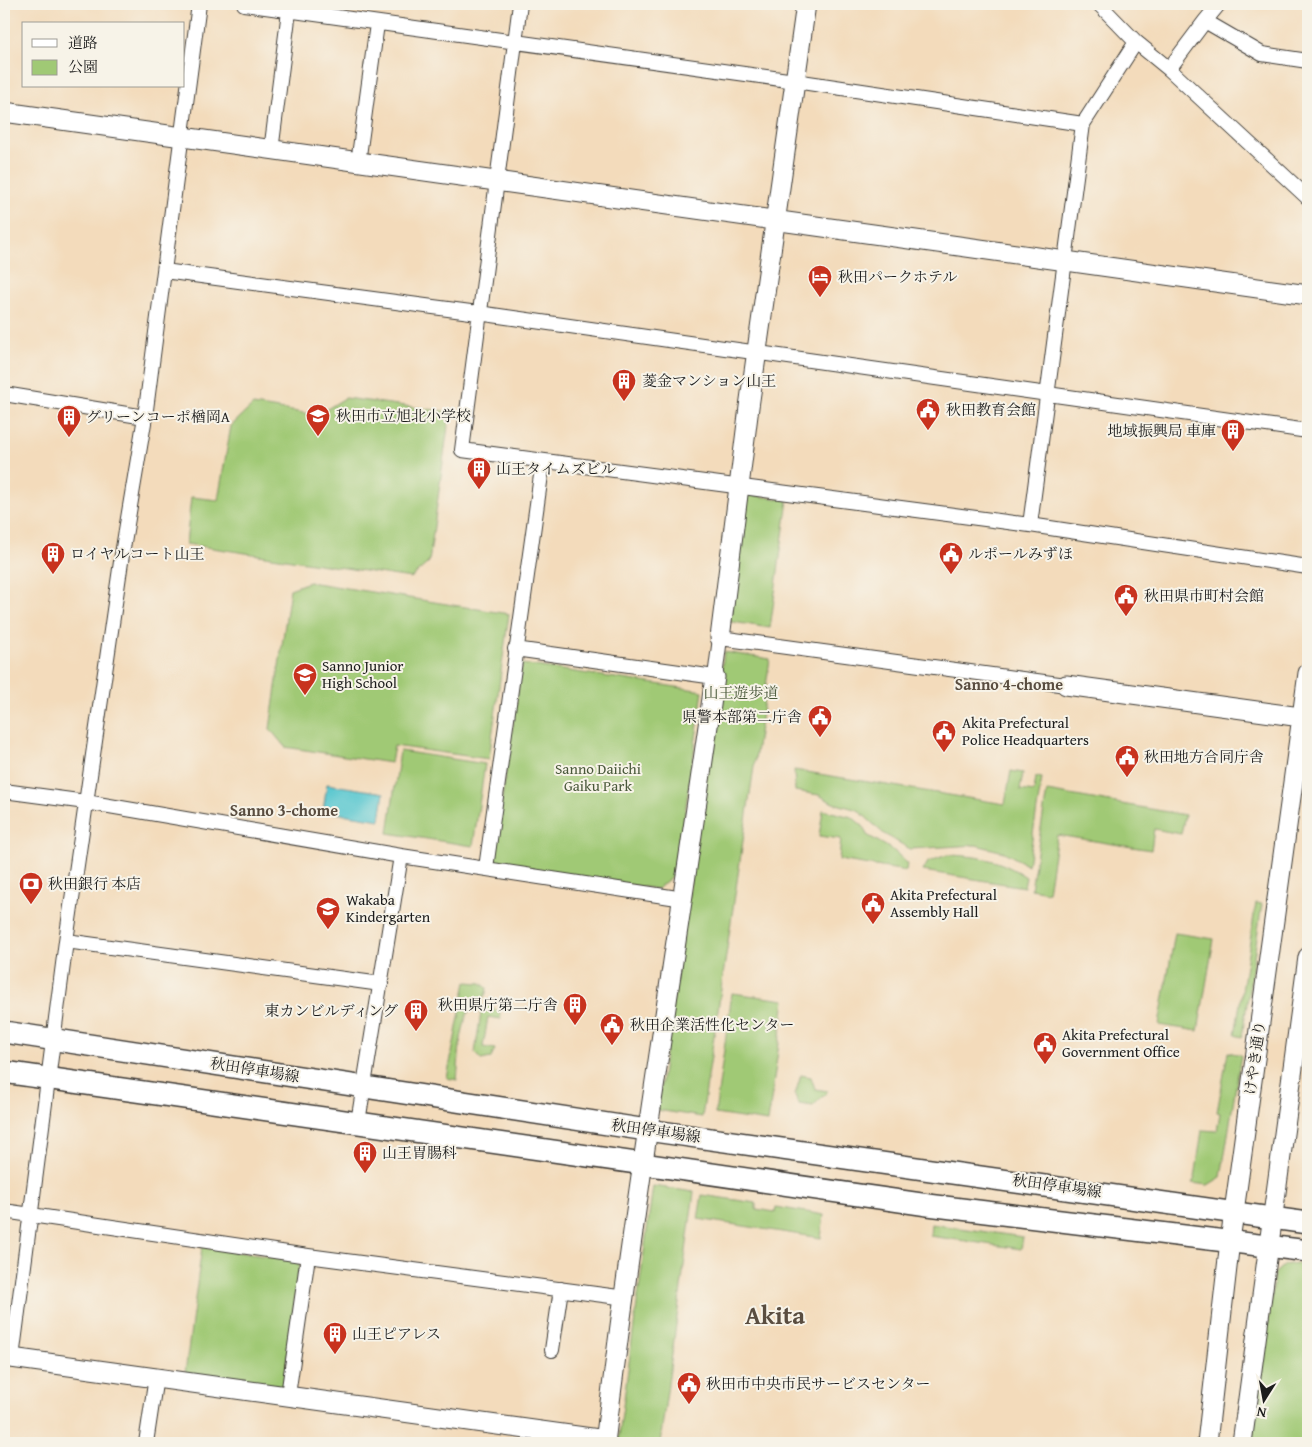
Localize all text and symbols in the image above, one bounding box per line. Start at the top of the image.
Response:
legend [22,22,185,88]
text: 道路 [68,32,98,53]
text: 公園 [68,56,98,77]
hotel icon: 秋田パークホテル [807,264,833,298]
place label: 秋田パークホテル [838,266,957,287]
building icon: 菱金マンション山王 [611,368,637,402]
place label: 菱金マンション山王 [642,370,776,391]
public building icon: 秋田教育会館 [915,397,941,431]
place label: 秋田教育会館 [946,399,1036,420]
school or university icon: 秋田市立旭北小学校 [305,403,331,437]
building icon: グリーンコーポ楢岡A [56,404,82,438]
place label: 秋田市立旭北小学校 [336,405,471,426]
place label: グリーンコーポ楢岡A [86,406,230,427]
building icon: 地域振興局 車庫 [1220,418,1246,452]
place label: 地域振興局 車庫 [1108,420,1216,441]
building icon: 山王タイムズビル [466,456,492,490]
place label: 山王タイムズビル [496,458,616,479]
building icon: ロイヤルコート山王 [40,541,66,575]
public building icon: ルポールみずほ [938,541,964,575]
place label: ロイヤルコート山王 [70,543,204,564]
place label: ルポールみずほ [968,543,1073,564]
public building icon: 秋田県市町村会館 [1113,583,1139,617]
place label: 秋田県市町村会館 [1144,585,1264,606]
place label: Sanno Junior High School [322,655,404,693]
school or university icon: Sanno Junior High School [292,662,318,696]
district label: Sanno 4-chome [955,672,1063,696]
park label: 山王遊歩道 [703,682,779,703]
public building icon: 県警本部第二庁舎 [807,704,833,738]
place label: 県警本部第二庁舎 [682,706,802,727]
place label: Akita Prefectural Police Headquarters [962,712,1089,750]
public building icon: Akita Prefectural Police Headquarters [931,719,957,753]
public building icon: 秋田地方合同庁舎 [1114,744,1140,778]
place label: 秋田地方合同庁舎 [1144,746,1264,767]
park label: Sanno Daiichi Gaiku Park [555,758,641,796]
district label: Sanno 3-chome [230,798,338,822]
bank icon: 秋田銀行 本店 [18,871,44,905]
place label: 秋田銀行 本店 [48,873,141,894]
place label: Akita Prefectural Assembly Hall [890,884,997,922]
place label: Wakaba Kindergarten [346,889,431,927]
public building icon: Akita Prefectural Assembly Hall [860,891,886,925]
school or university icon: Wakaba Kindergarten [315,896,341,930]
building icon: 秋田県庁第二庁舎 [562,992,588,1026]
place label: 秋田県庁第二庁舎 [438,994,558,1015]
building icon: 東カンビルディング [403,998,429,1032]
place label: 東カンビルディング [264,1000,398,1021]
public building icon: 秋田企業活性化センター [599,1012,625,1046]
place label: 秋田企業活性化センター [630,1014,794,1035]
street label: けやき通り [1239,1019,1270,1097]
place label: Akita Prefectural Government Office [1062,1024,1180,1062]
public building icon: Akita Prefectural Government Office [1032,1031,1058,1065]
street label: 秋田停車場線 [209,1052,301,1087]
street label: 秋田停車場線 [610,1114,702,1147]
building icon: 山王胃腸科 [352,1140,378,1174]
place label: 山王胃腸科 [382,1142,457,1163]
street label: 秋田停車場線 [1011,1169,1103,1202]
district label: Akita [745,1297,805,1333]
building icon: 山王ピアレス [322,1321,348,1355]
place label: 山王ピアレス [352,1323,441,1344]
public building icon: 秋田市中央市民サービスセンター [676,1371,702,1405]
place label: 秋田市中央市民サービスセンター [706,1373,930,1394]
north arrow [1240,1374,1290,1424]
text: N [1254,1402,1268,1423]

